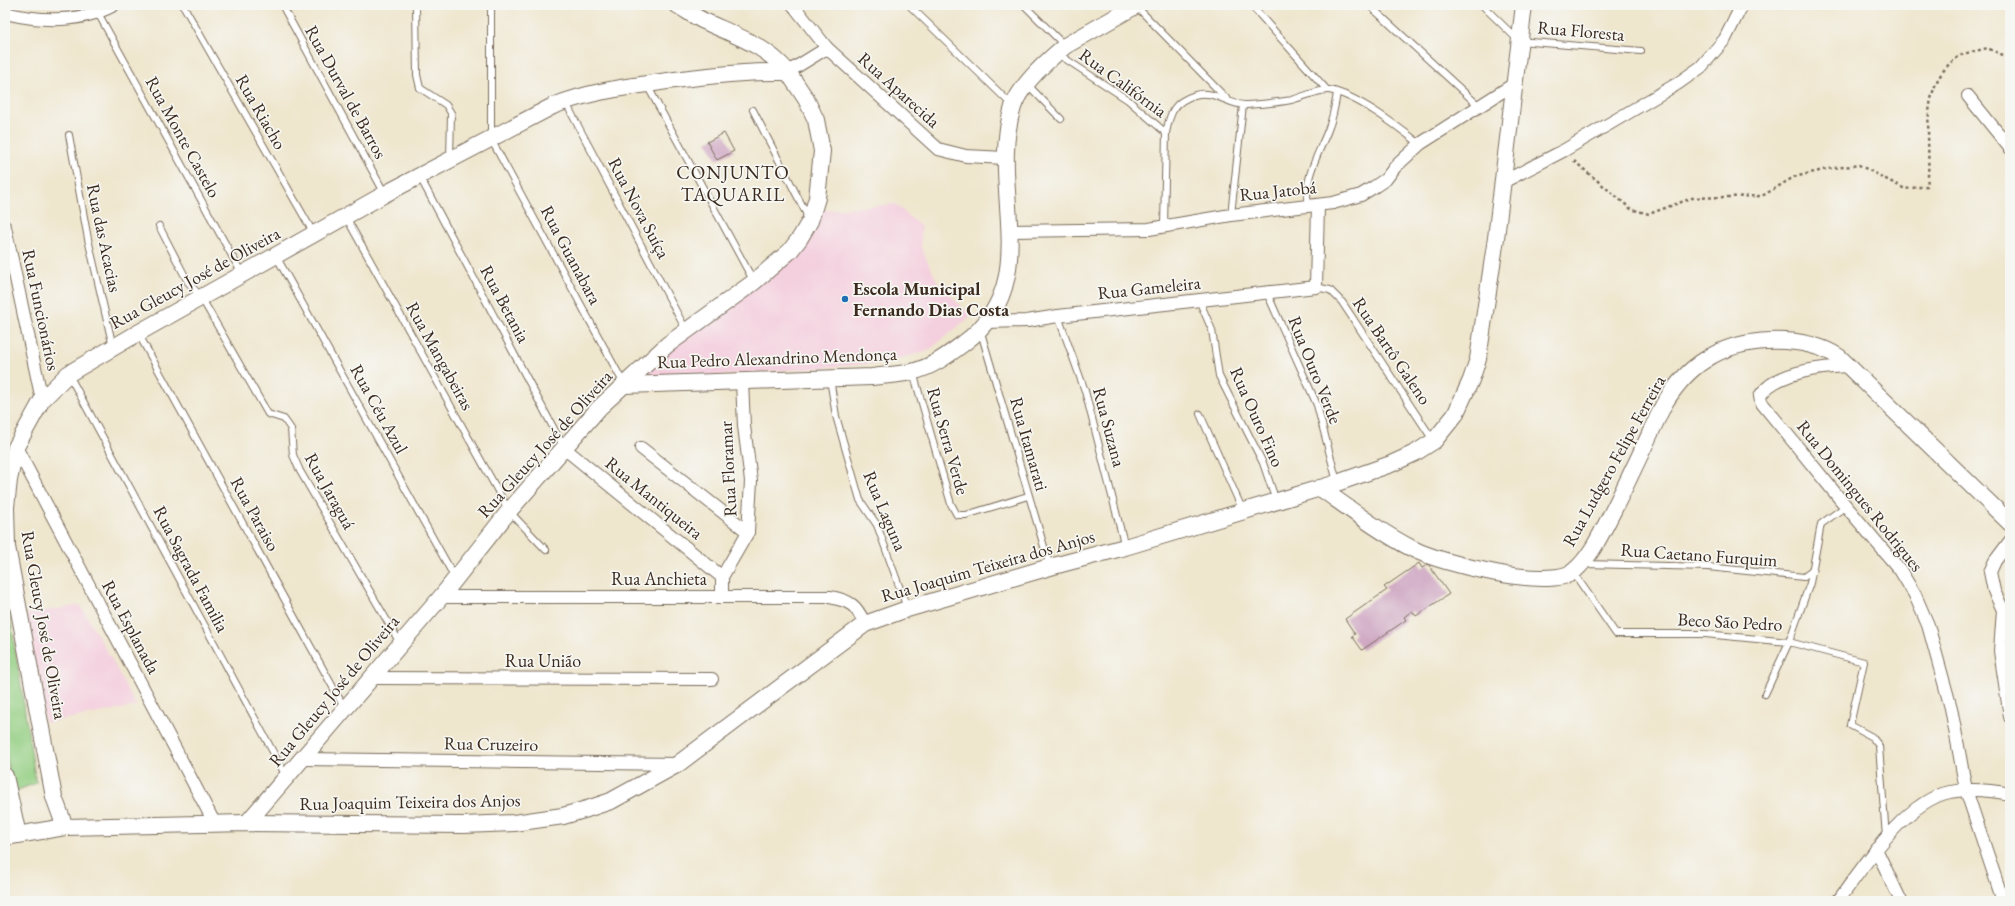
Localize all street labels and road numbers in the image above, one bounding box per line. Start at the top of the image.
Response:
street label: Rua Floresta [1537,15,1626,46]
street label: Rua Durval de Barros [300,21,393,163]
street label: Rua Califórnia [1075,43,1172,123]
street label: Rua Aparecida [854,47,946,133]
street label: Rua Riacho [231,70,292,154]
street label: Rua Monte Castelo [141,72,226,202]
street label: Rua Nova Suíça [603,153,676,263]
street label: Rua Jatobá [1238,175,1318,206]
street label: Rua das Acacias [82,182,127,294]
street label: Rua Guanabara [536,201,608,309]
street label: Rua Gleucy José de Oliveira [106,221,285,334]
street label: Rua Funcionários [17,247,66,373]
street label: Rua Betania [475,261,536,347]
street label: Rua Gameleira [1096,271,1202,304]
street label: Rua Bartô Galeno [1348,292,1437,409]
street label: Rua Mangabeiras [401,298,480,414]
street label: Rua Ouro Verde [1283,313,1348,427]
street label: Rua Pedro Alexandrino Mendonça [657,342,898,373]
street label: Rua Céu Azul [345,360,413,457]
street label: Rua Ouro Fino [1225,363,1290,470]
street label: Rua Gleucy José de Oliveira [472,364,618,522]
street label: Rua Ludgero Felipe Ferreira [1557,370,1671,550]
street label: Rua Serra Verde [922,384,975,497]
street label: Rua Suzana [1088,384,1131,470]
street label: Rua Itamarati [1005,394,1054,494]
street label: Rua Domingues Rodrigues [1792,415,1929,576]
street label: Rua Floramar [714,421,741,518]
street label: Rua Jaraguá [300,448,361,534]
street label: Rua Mantiqueira [601,451,709,545]
street label: Rua Laguna [858,467,913,555]
street label: Rua Paraiso [226,472,285,555]
street label: Rua Sagrada Familia [148,502,235,637]
street label: Rua Joaquim Teixeira dos Anjos [878,524,1097,607]
street label: Rua Gleucy José de Oliveira [17,529,73,722]
street label: Rua Caetano Furquim [1620,538,1778,571]
street label: Rua Anchieta [611,567,708,590]
street label: Rua Esplanada [97,576,166,678]
street label: Beco São Pedro [1677,607,1783,636]
street label: Rua Gleucy José de Oliveira [263,609,404,771]
street label: Rua União [505,649,581,672]
street label: Rua Cruzeiro [444,731,539,756]
street label: Rua Joaquim Teixeira dos Anjos [299,788,521,815]

